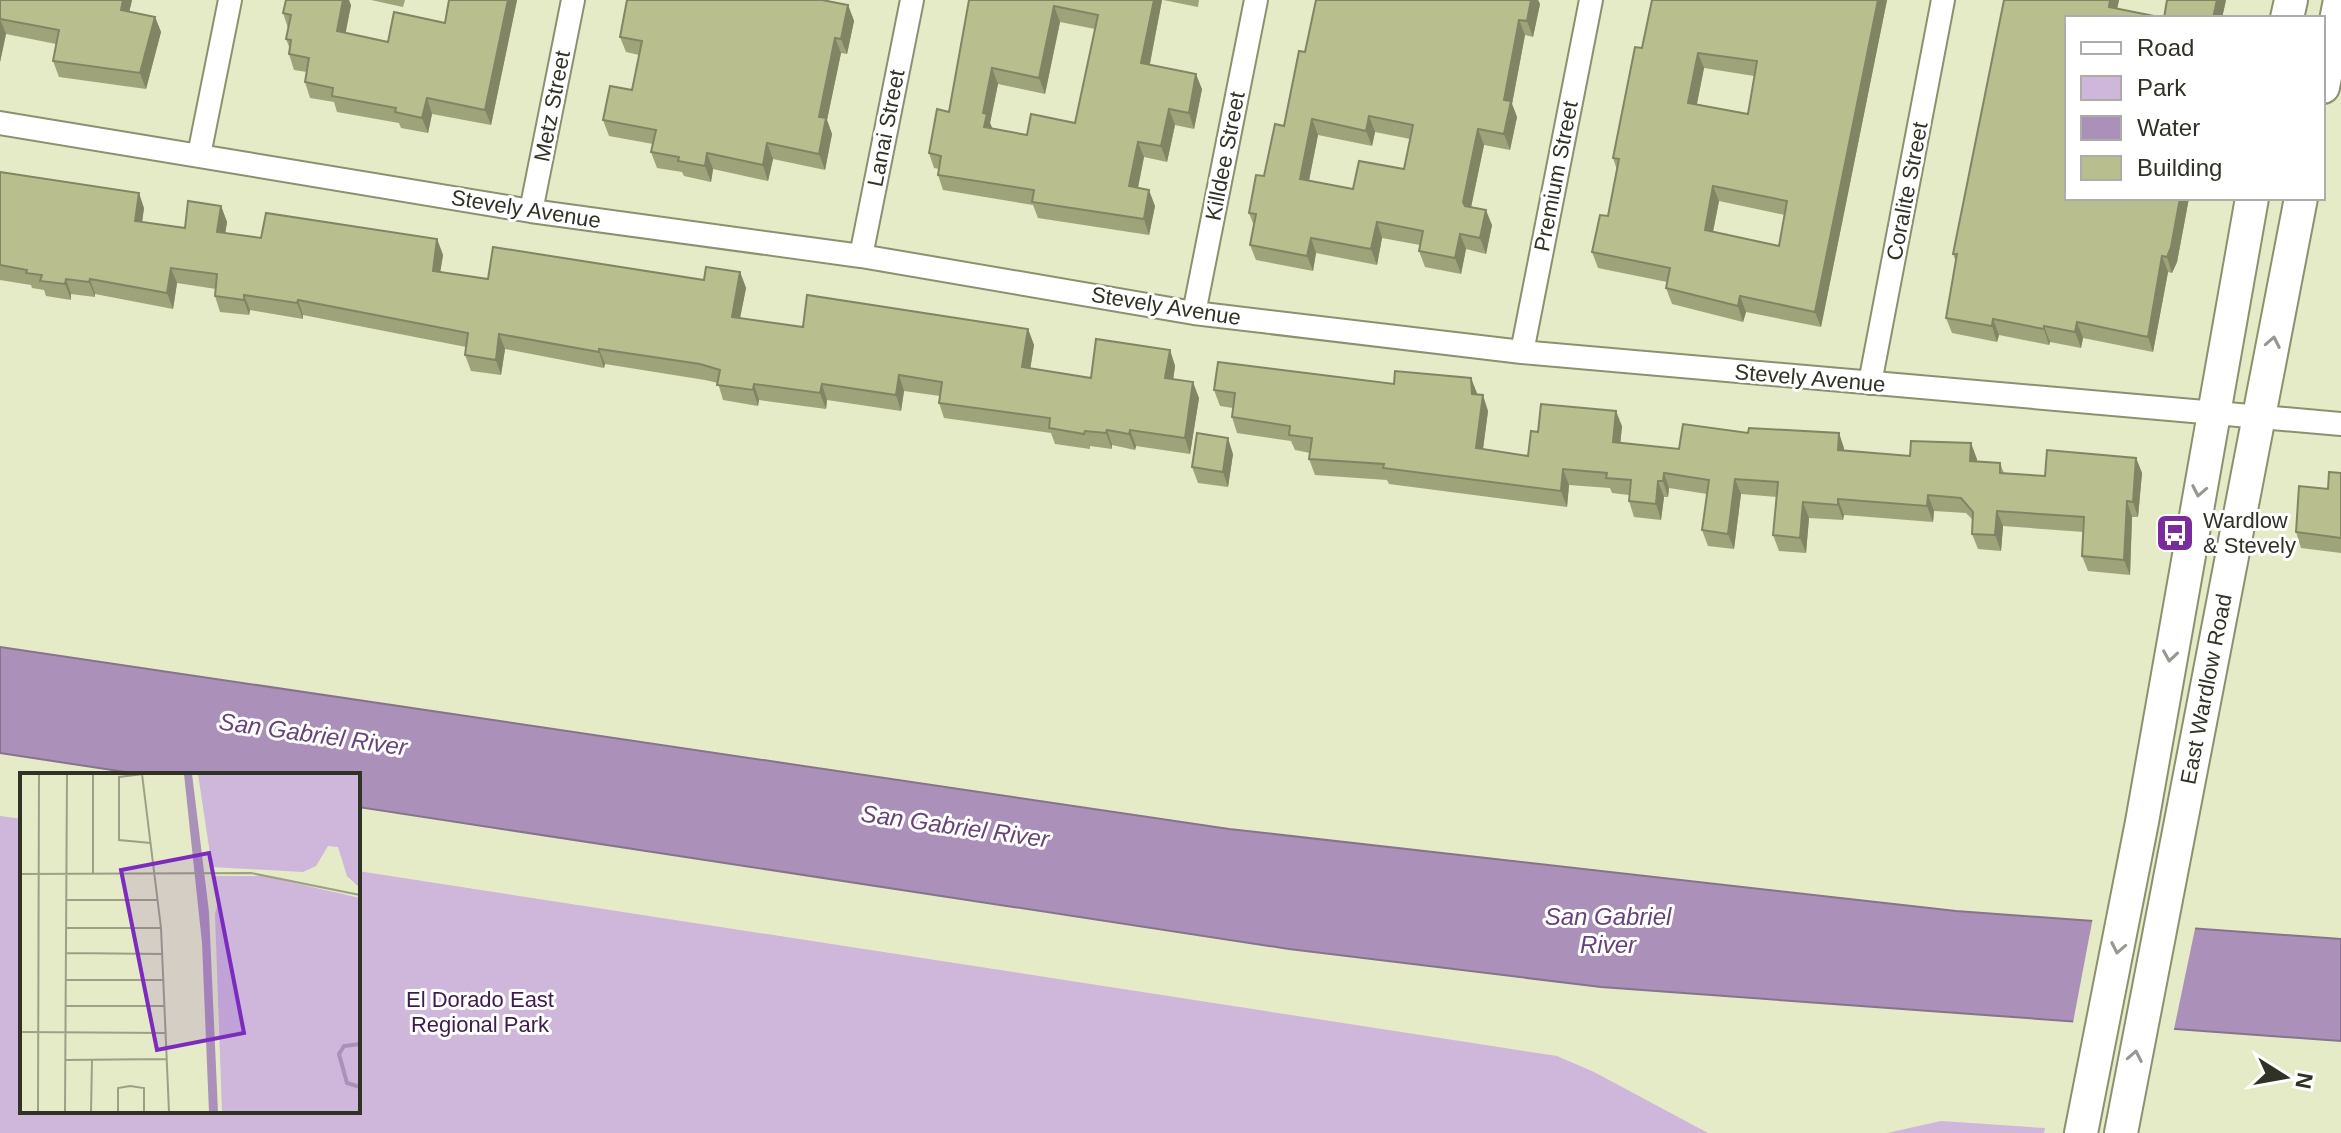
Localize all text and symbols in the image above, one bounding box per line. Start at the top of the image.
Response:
legend [2065,16,2325,200]
text: Road [2137,34,2194,61]
street label: Metz Street [529,48,575,164]
street label: Lanai Street [862,67,910,189]
text: Park [2137,74,2187,101]
street label: Killdee Street [1200,89,1250,223]
street label: Premium Street [1529,99,1583,253]
text: Water [2137,114,2200,141]
street label: Coralite Street [1881,120,1933,262]
text: Building [2137,154,2222,181]
street label: Stevely Avenue [449,185,603,233]
street label: Stevely Avenue [1089,282,1243,330]
one-way arrow [2264,336,2281,350]
street label: Stevely Avenue [1734,359,1886,397]
one-way arrow [2192,484,2209,497]
place label: Wardlow & Stevely [2203,508,2296,558]
bus stop icon: Wardlow & Stevely [2154,512,2196,554]
street label: East Wardlow Road [2175,592,2237,786]
one-way arrow [2162,649,2179,663]
water label: San Gabriel River [217,707,410,761]
inset map [20,773,360,1113]
water label: San Gabriel River [859,799,1052,853]
water label: San Gabriel River [1545,903,1672,958]
one-way arrow [2110,941,2127,955]
park label: El Dorado East Regional Park [406,987,554,1037]
north arrow [2245,1037,2325,1117]
one-way arrow [2126,1050,2143,1063]
text: N [2290,1071,2318,1091]

